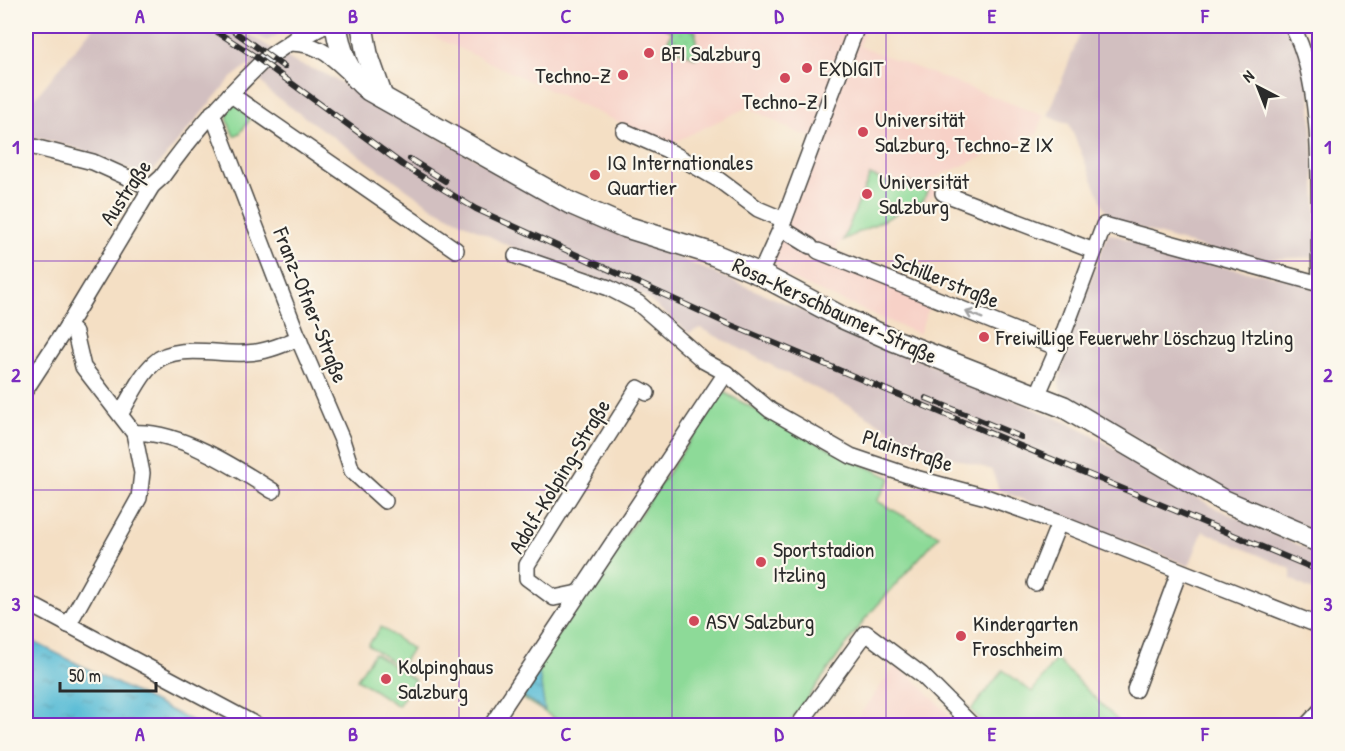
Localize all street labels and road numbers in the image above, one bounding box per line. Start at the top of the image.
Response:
street label: Austraße [92,153,158,231]
street label: Franz-Ofner-Straße [266,222,356,387]
street label: Schillerstraße [888,245,1004,315]
street label: Rosa-Kerschbaumer-Straße [728,249,942,371]
street label: Adolf-Kolping-Straße [501,393,617,559]
street label: Plainstraße [859,421,957,479]

